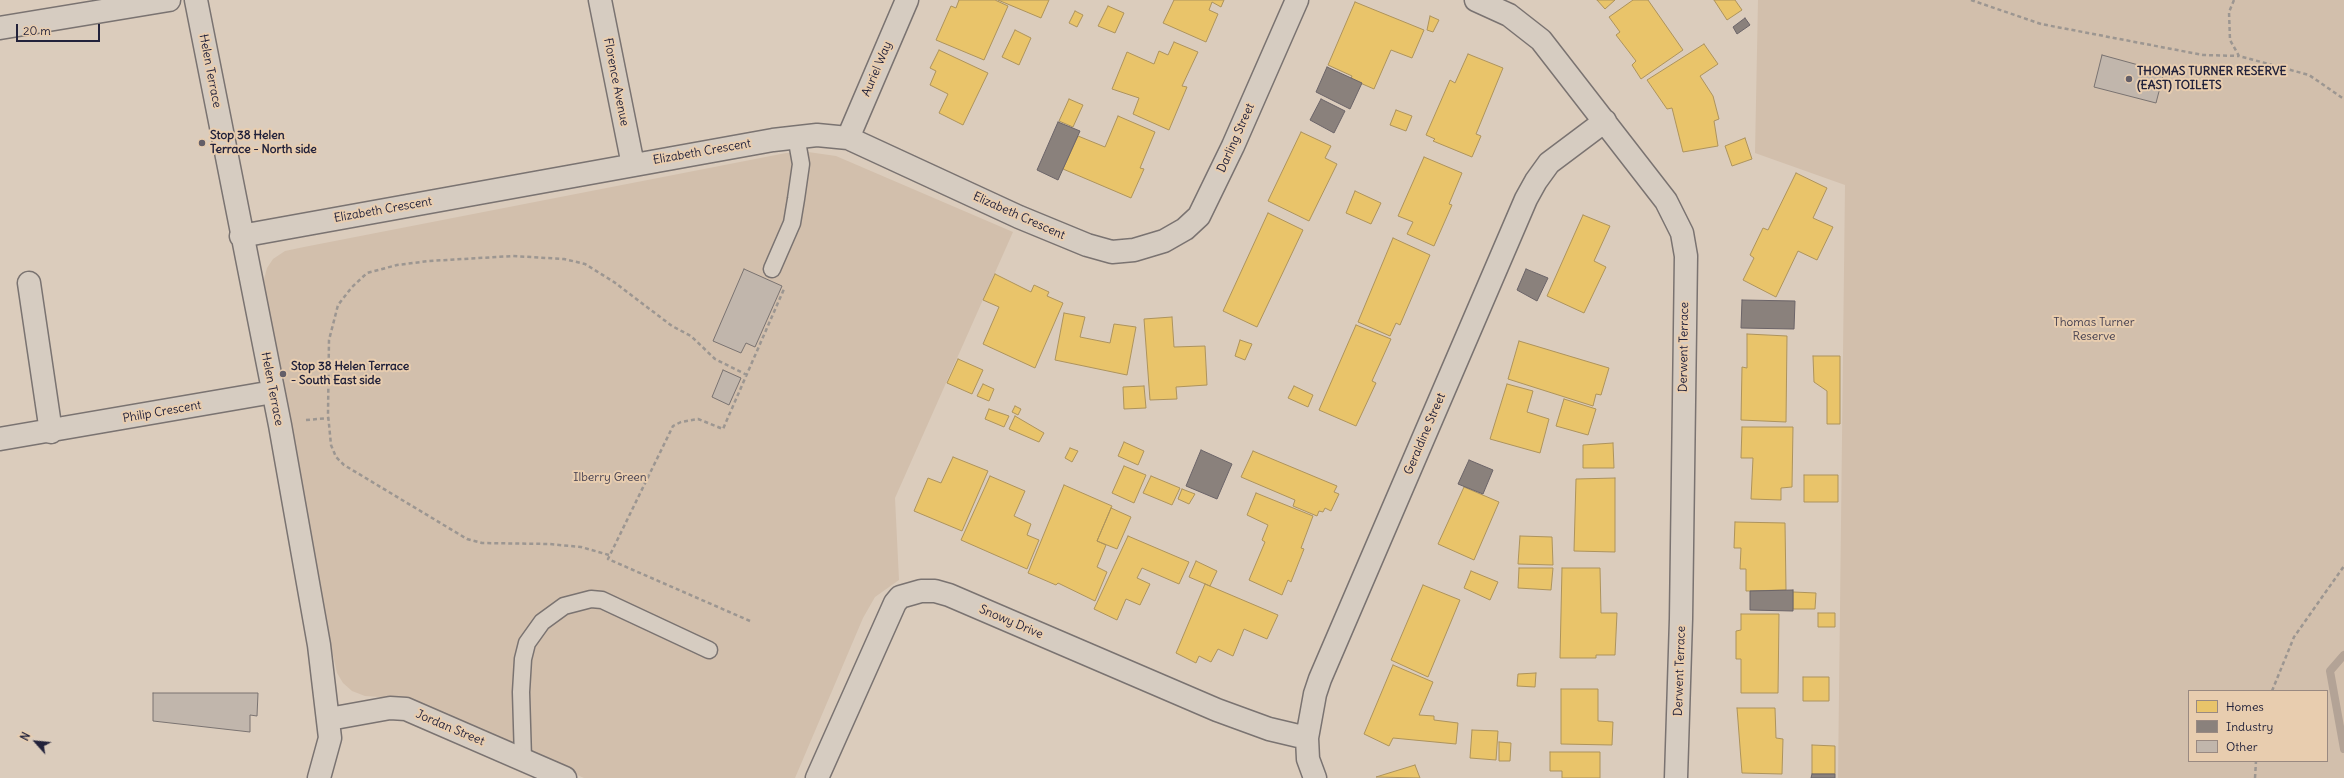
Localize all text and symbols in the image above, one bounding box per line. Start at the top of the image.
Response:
scale bar [18,16,102,42]
text: 20 m [23,23,51,38]
street label: Helen Terrace [196,33,224,109]
street label: Florence Avenue [600,37,632,127]
street label: Auriel Way [859,39,895,99]
place label: THOMAS TURNER RESERVE (EAST) TOILETS [2137,65,2287,93]
marker: THOMAS TURNER RESERVE (EAST) TOILETS [2124,74,2134,84]
street label: Darling Street [1214,101,1258,175]
place label: Stop 38 Helen Terrace - North side [210,129,317,157]
street label: Elizabeth Crescent [652,136,752,168]
marker: Stop 38 Helen Terrace - North side [197,138,207,148]
street label: Elizabeth Crescent [971,189,1067,243]
street label: Elizabeth Crescent [333,194,433,226]
street label: Derwent Terrace [1676,302,1692,392]
park label: Thomas Turner Reserve [2053,316,2135,344]
street label: Helen Terrace [258,351,286,427]
place label: Stop 38 Helen Terrace - South East side [291,360,409,388]
marker: Stop 38 Helen Terrace - South East side [278,369,288,379]
street label: Geraldine Street [1401,391,1449,477]
street label: Philip Crescent [122,398,202,426]
park label: Ilberry Green [573,471,647,485]
street label: Snowy Drive [977,602,1045,642]
street label: Derwent Terrace [1671,626,1689,716]
legend [2188,690,2328,762]
text: Homes [2226,699,2264,714]
street label: Jordan Street [413,707,487,749]
text: Industry [2226,719,2273,734]
north arrow [16,722,56,762]
text: N [17,730,33,743]
text: Other [2226,739,2258,754]

